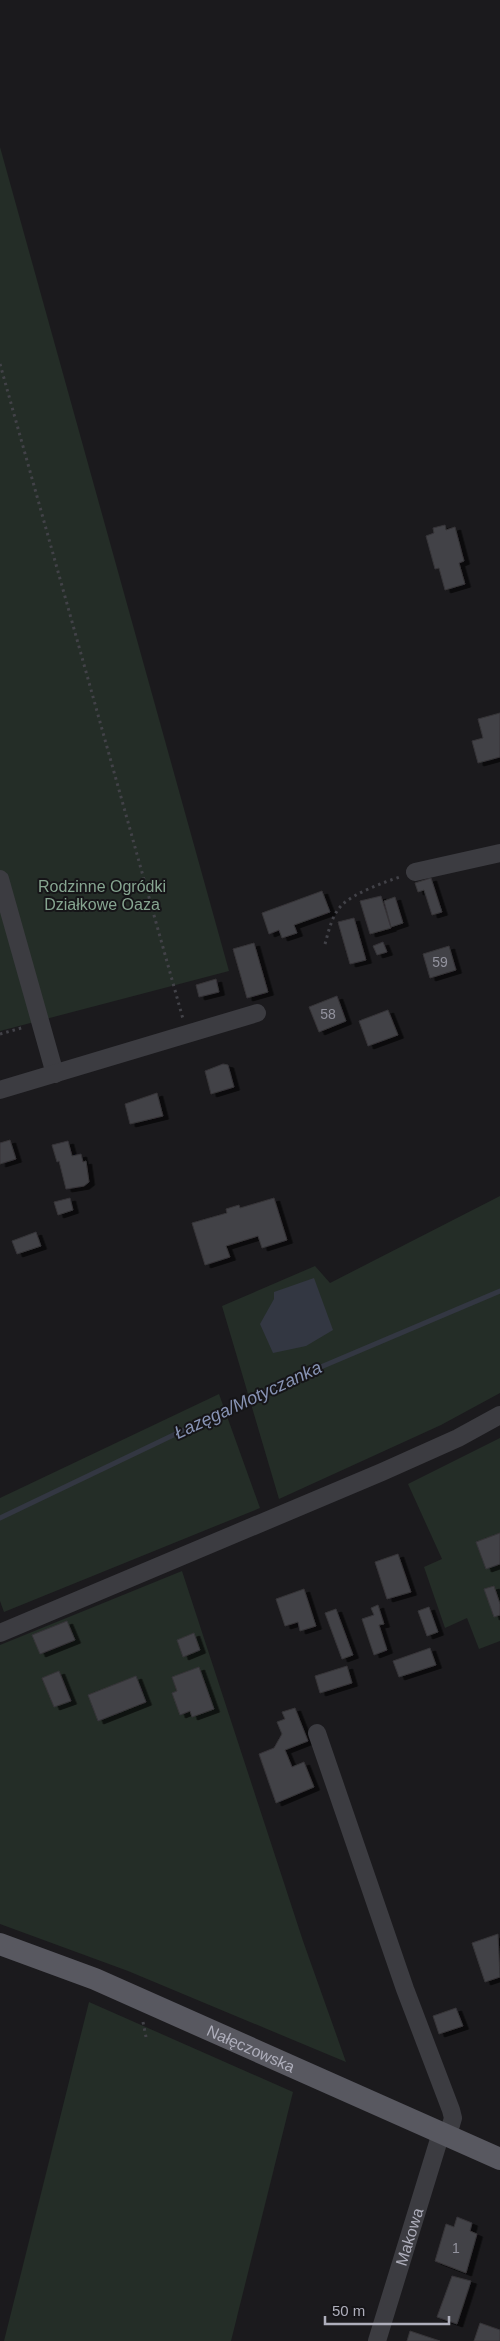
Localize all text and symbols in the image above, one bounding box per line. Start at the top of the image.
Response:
park label: Rodzinne Ogródki Działkowe Oaza [38,878,166,913]
house number: 59 [432,954,448,970]
house number: 58 [320,1006,336,1022]
water label: Łazęga/Motyczanka [171,1357,325,1443]
street label: Nałęczowska [204,2021,298,2075]
street label: Makowa [392,2206,426,2268]
house number: 1 [452,2240,460,2256]
scale bar [325,2294,449,2326]
text: 50 m [332,2302,365,2319]

